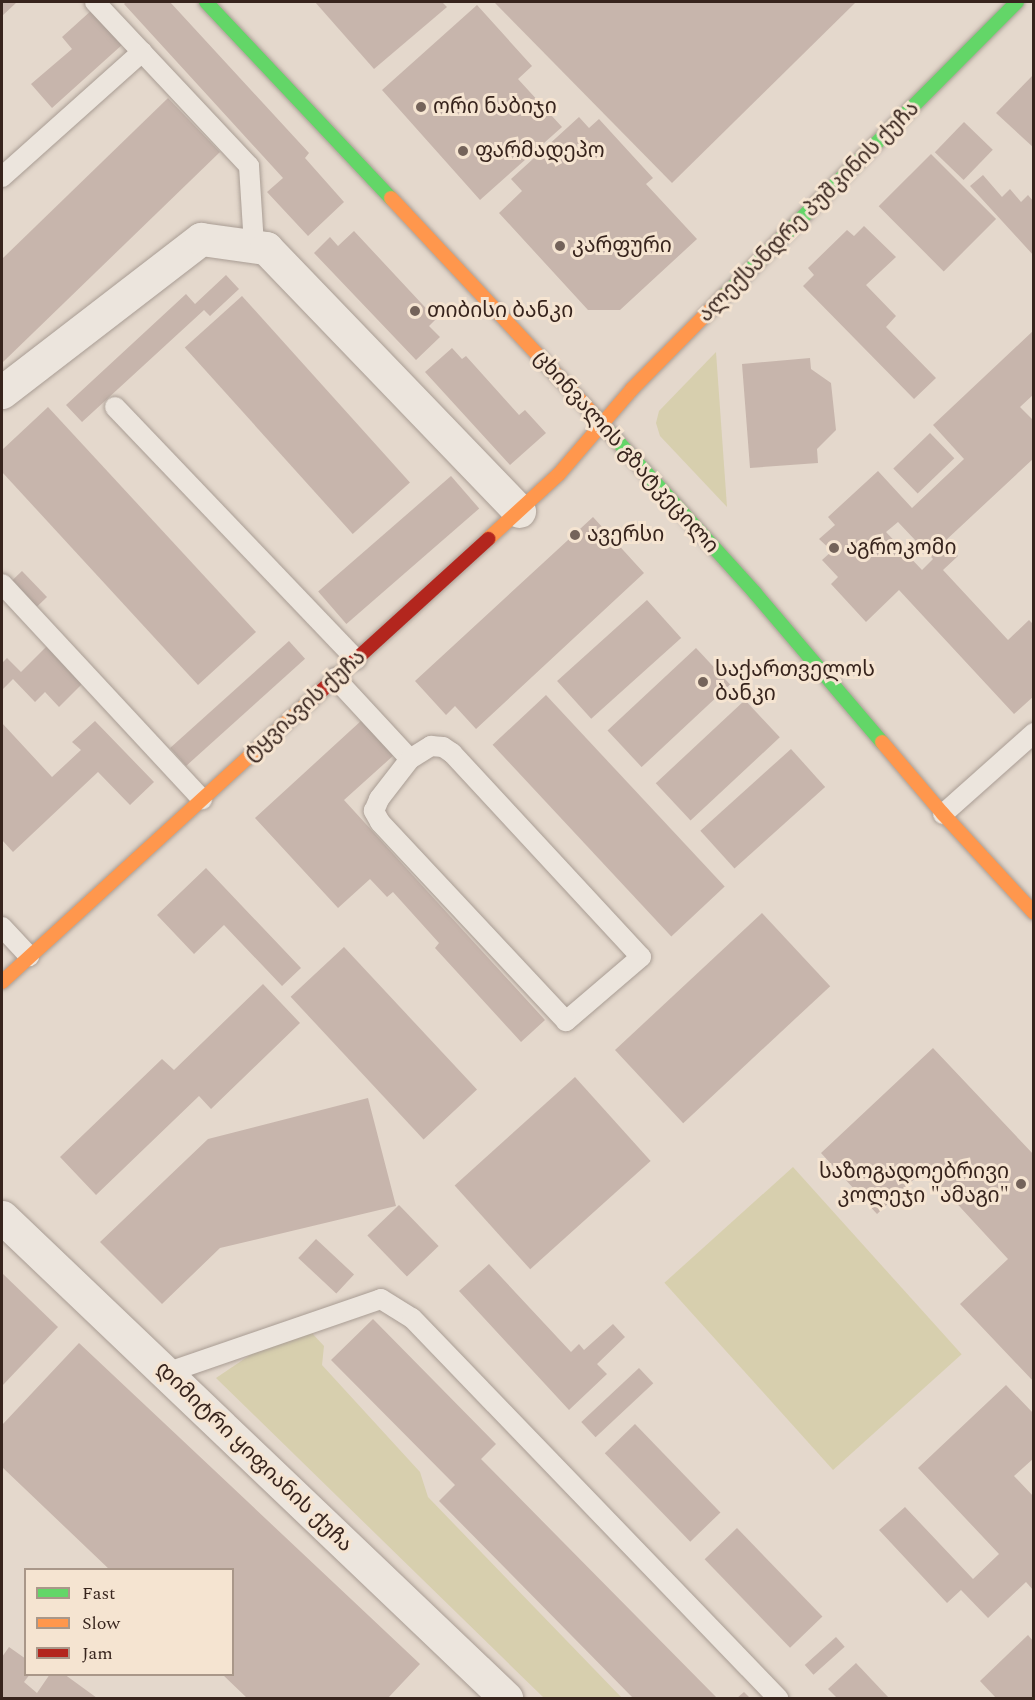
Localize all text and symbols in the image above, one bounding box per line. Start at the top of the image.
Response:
place label: ორი ნაბიჯი [433,94,557,120]
street label: ალექსანდრე პუშკინის ქუჩა [693,96,925,328]
marker: ორი ნაბიჯი [414,100,428,114]
place label: ფარმადეპო [475,138,605,164]
marker: ფარმადეპო [456,144,470,158]
place label: კარფური [572,233,672,259]
marker: კარფური [553,239,567,253]
place label: თიბისი ბანკი [427,298,573,324]
marker: თიბისი ბანკი [408,304,422,318]
street label: ცხინვალის გზატკეცილი [528,345,724,559]
place label: ავერსი [587,522,664,548]
marker: ავერსი [568,528,582,542]
place label: აგროკომი [846,535,956,561]
marker: აგროკომი [827,541,841,555]
street label: ტყვიავის ქუჩა [239,645,371,767]
place label: საქართველოს ბანკი [715,657,875,707]
marker: საქართველოს ბანკი [696,675,710,689]
place label: საზოგადოებრივი კოლეჯი "ამაგი" [819,1159,1009,1209]
marker: საზოგადოებრივი კოლეჯი "ამაგი" [1014,1177,1028,1191]
street label: დიმიტრი ყიფიანის ქუჩა [150,1356,358,1558]
legend [24,1568,234,1676]
text: Fast [82,1580,115,1607]
text: Slow [82,1610,120,1637]
text: Jam [82,1640,113,1667]

